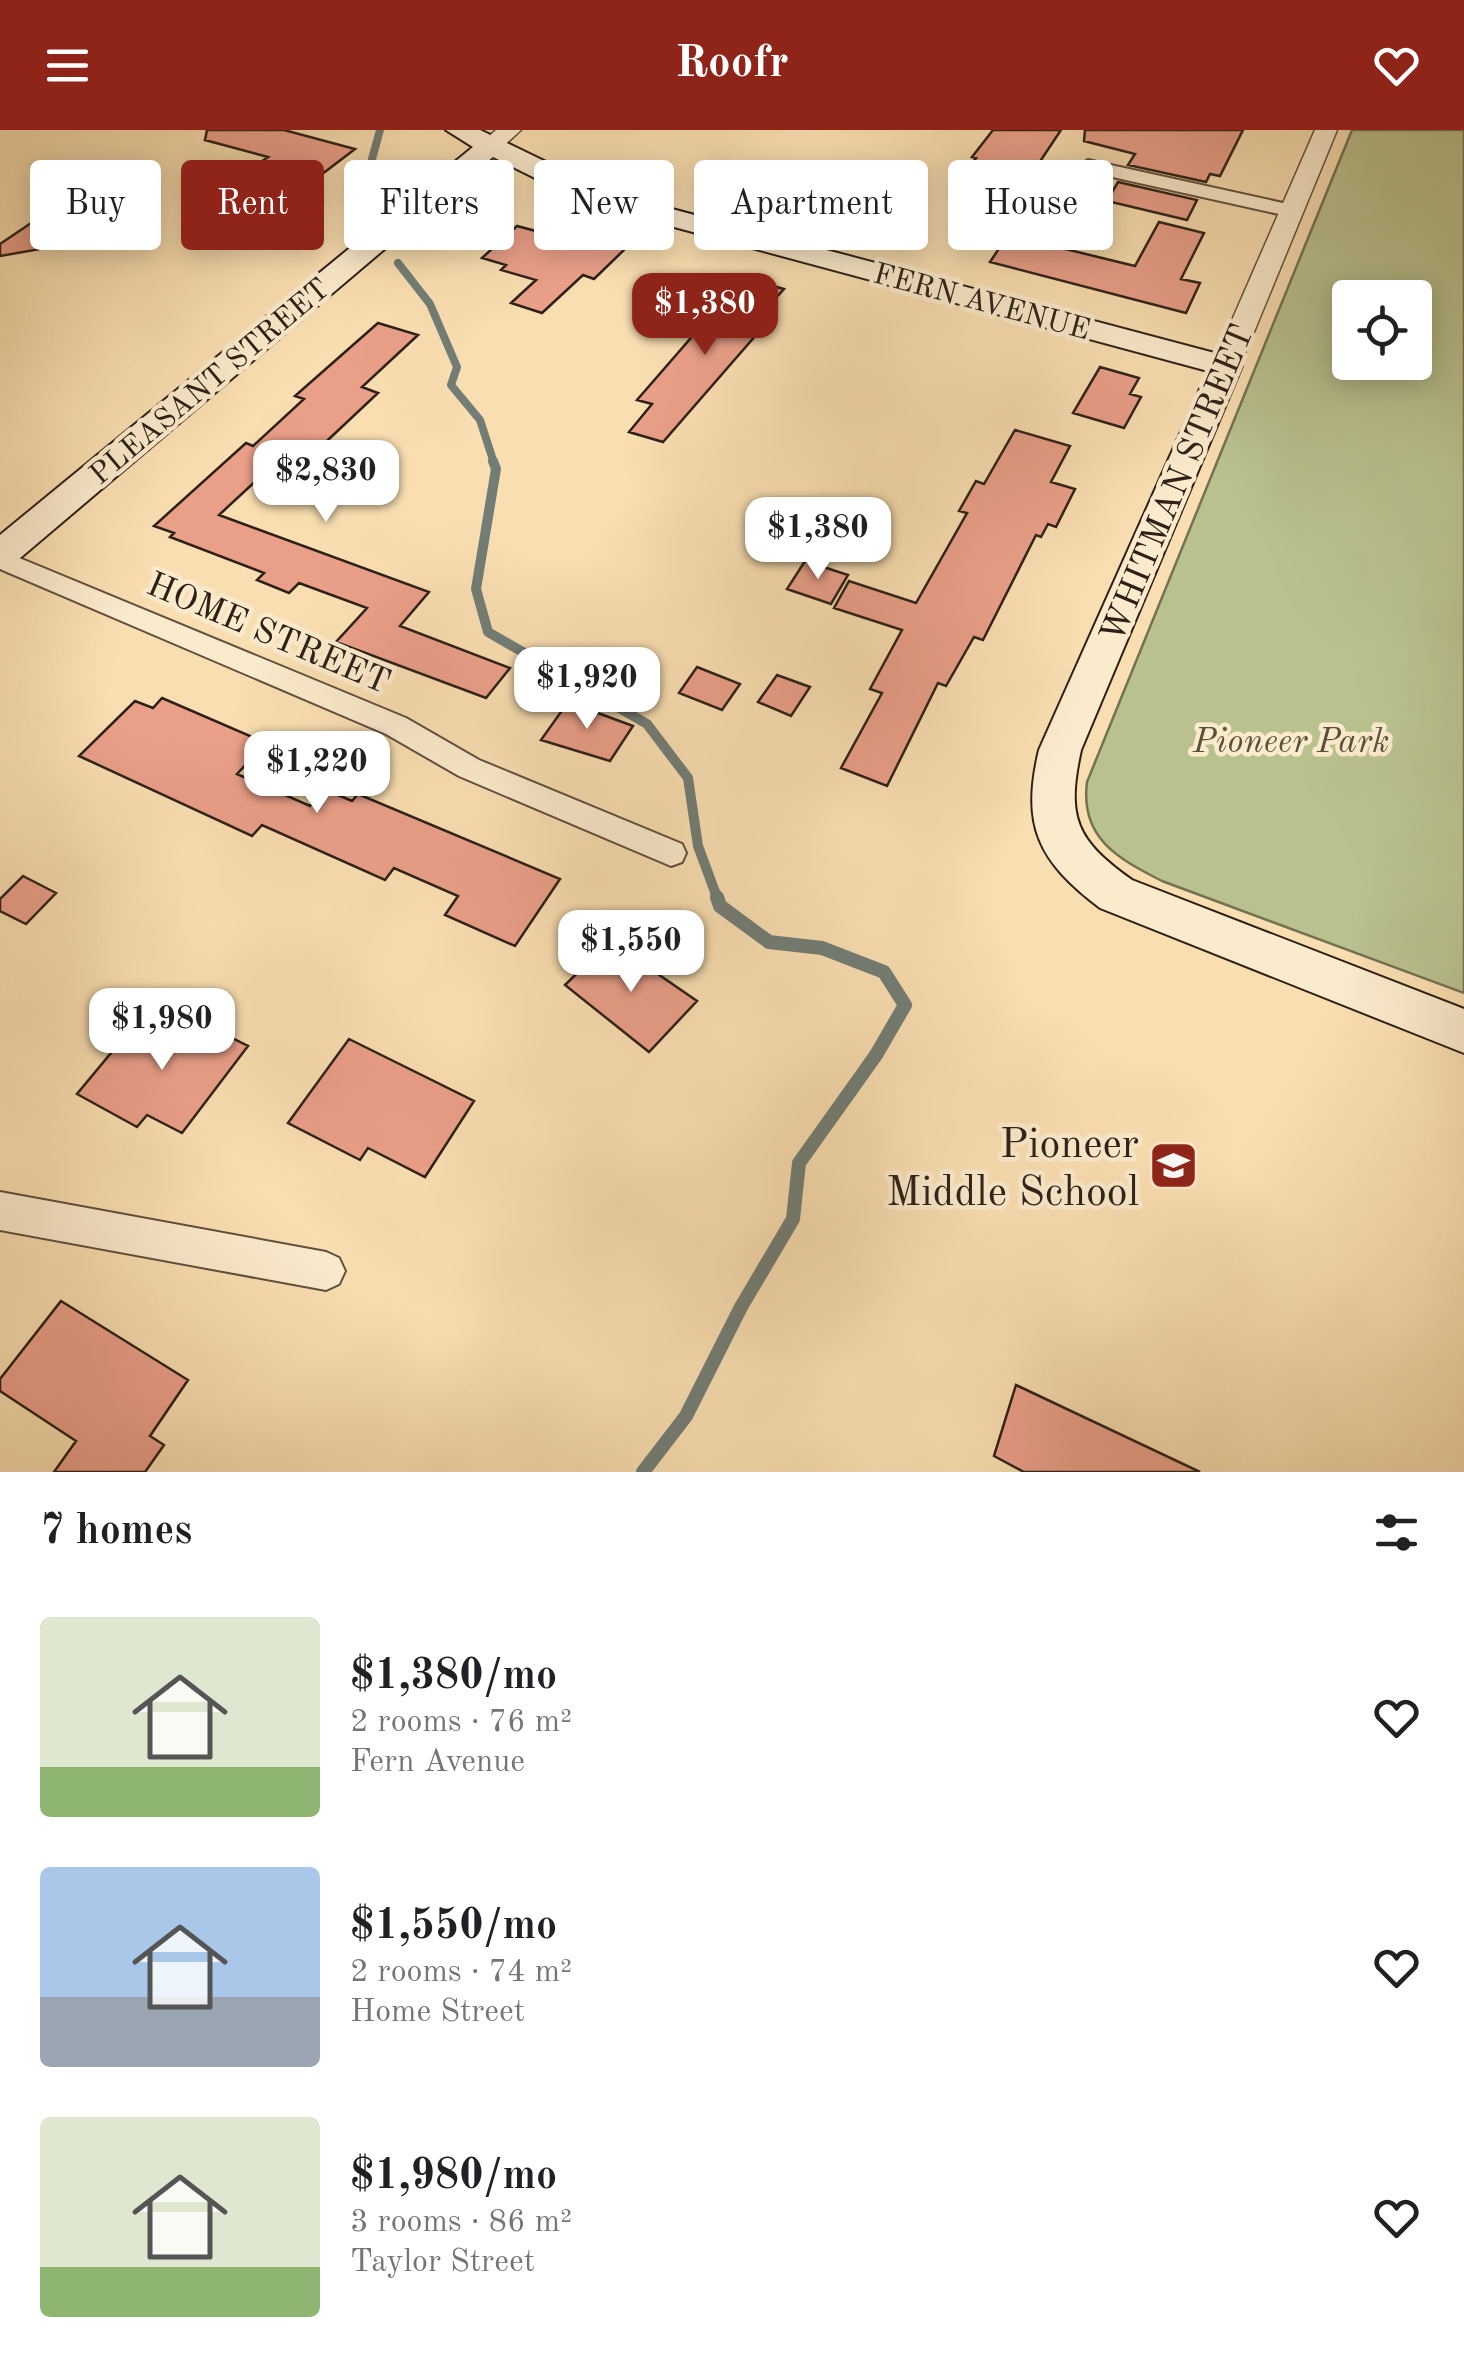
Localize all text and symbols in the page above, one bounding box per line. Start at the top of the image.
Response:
icon: menu [40,38,95,93]
icon: heart [1369,38,1424,93]
text: Roofr [675,42,789,87]
chip: Buy [30,160,161,250]
chip: Rent [181,160,324,250]
chip: Filters [344,160,514,250]
chip: New [534,160,674,250]
chip: Apartment [694,160,928,250]
chip: House [948,160,1113,250]
street label: FERN AVENUE [870,260,1093,346]
pin: $1,380 [624,273,786,358]
street label: PLEASANT STREET [85,274,336,491]
map controls [1332,280,1432,380]
button: locate [1332,280,1432,380]
text: $1,380 [654,289,756,321]
street label: WHITMAN STREET [1095,320,1261,648]
pin: $2,830 [245,440,407,525]
text: $2,830 [275,456,377,488]
pin: $1,380 [737,497,899,582]
text: $1,380 [767,513,869,545]
street label: HOME STREET [141,567,395,701]
pin: $1,920 [506,647,668,732]
text: $1,920 [536,663,638,695]
park label: Pioneer Park [1192,725,1389,760]
pin: $1,220 [236,731,398,816]
text: $1,220 [266,747,368,779]
pin: $1,550 [550,910,712,995]
text: $1,550 [580,926,682,958]
pin: $1,980 [81,988,243,1073]
text: $1,980 [111,1004,213,1036]
place label: Pioneer Middle School [886,1125,1139,1215]
school or university icon: Pioneer Middle School [1148,1140,1200,1192]
icon: filters [1369,1505,1424,1560]
text: 7 homes [40,1511,192,1553]
text: $1,380/mo [350,1656,557,1698]
icon: home [120,1657,240,1777]
icon: heart [1369,1690,1424,1745]
text: 2 rooms · 76 m² [350,1707,572,1739]
text: Fern Avenue [350,1747,525,1779]
text: $1,550/mo [350,1906,557,1948]
icon: home [120,1907,240,2027]
icon: heart [1369,1940,1424,1995]
text: 2 rooms · 74 m² [350,1957,572,1989]
text: Home Street [350,1997,525,2029]
text: $1,980/mo [350,2156,557,2198]
icon: home [120,2157,240,2277]
icon: heart [1369,2190,1424,2245]
text: 3 rooms · 86 m² [350,2207,572,2239]
text: Taylor Street [350,2247,535,2279]

